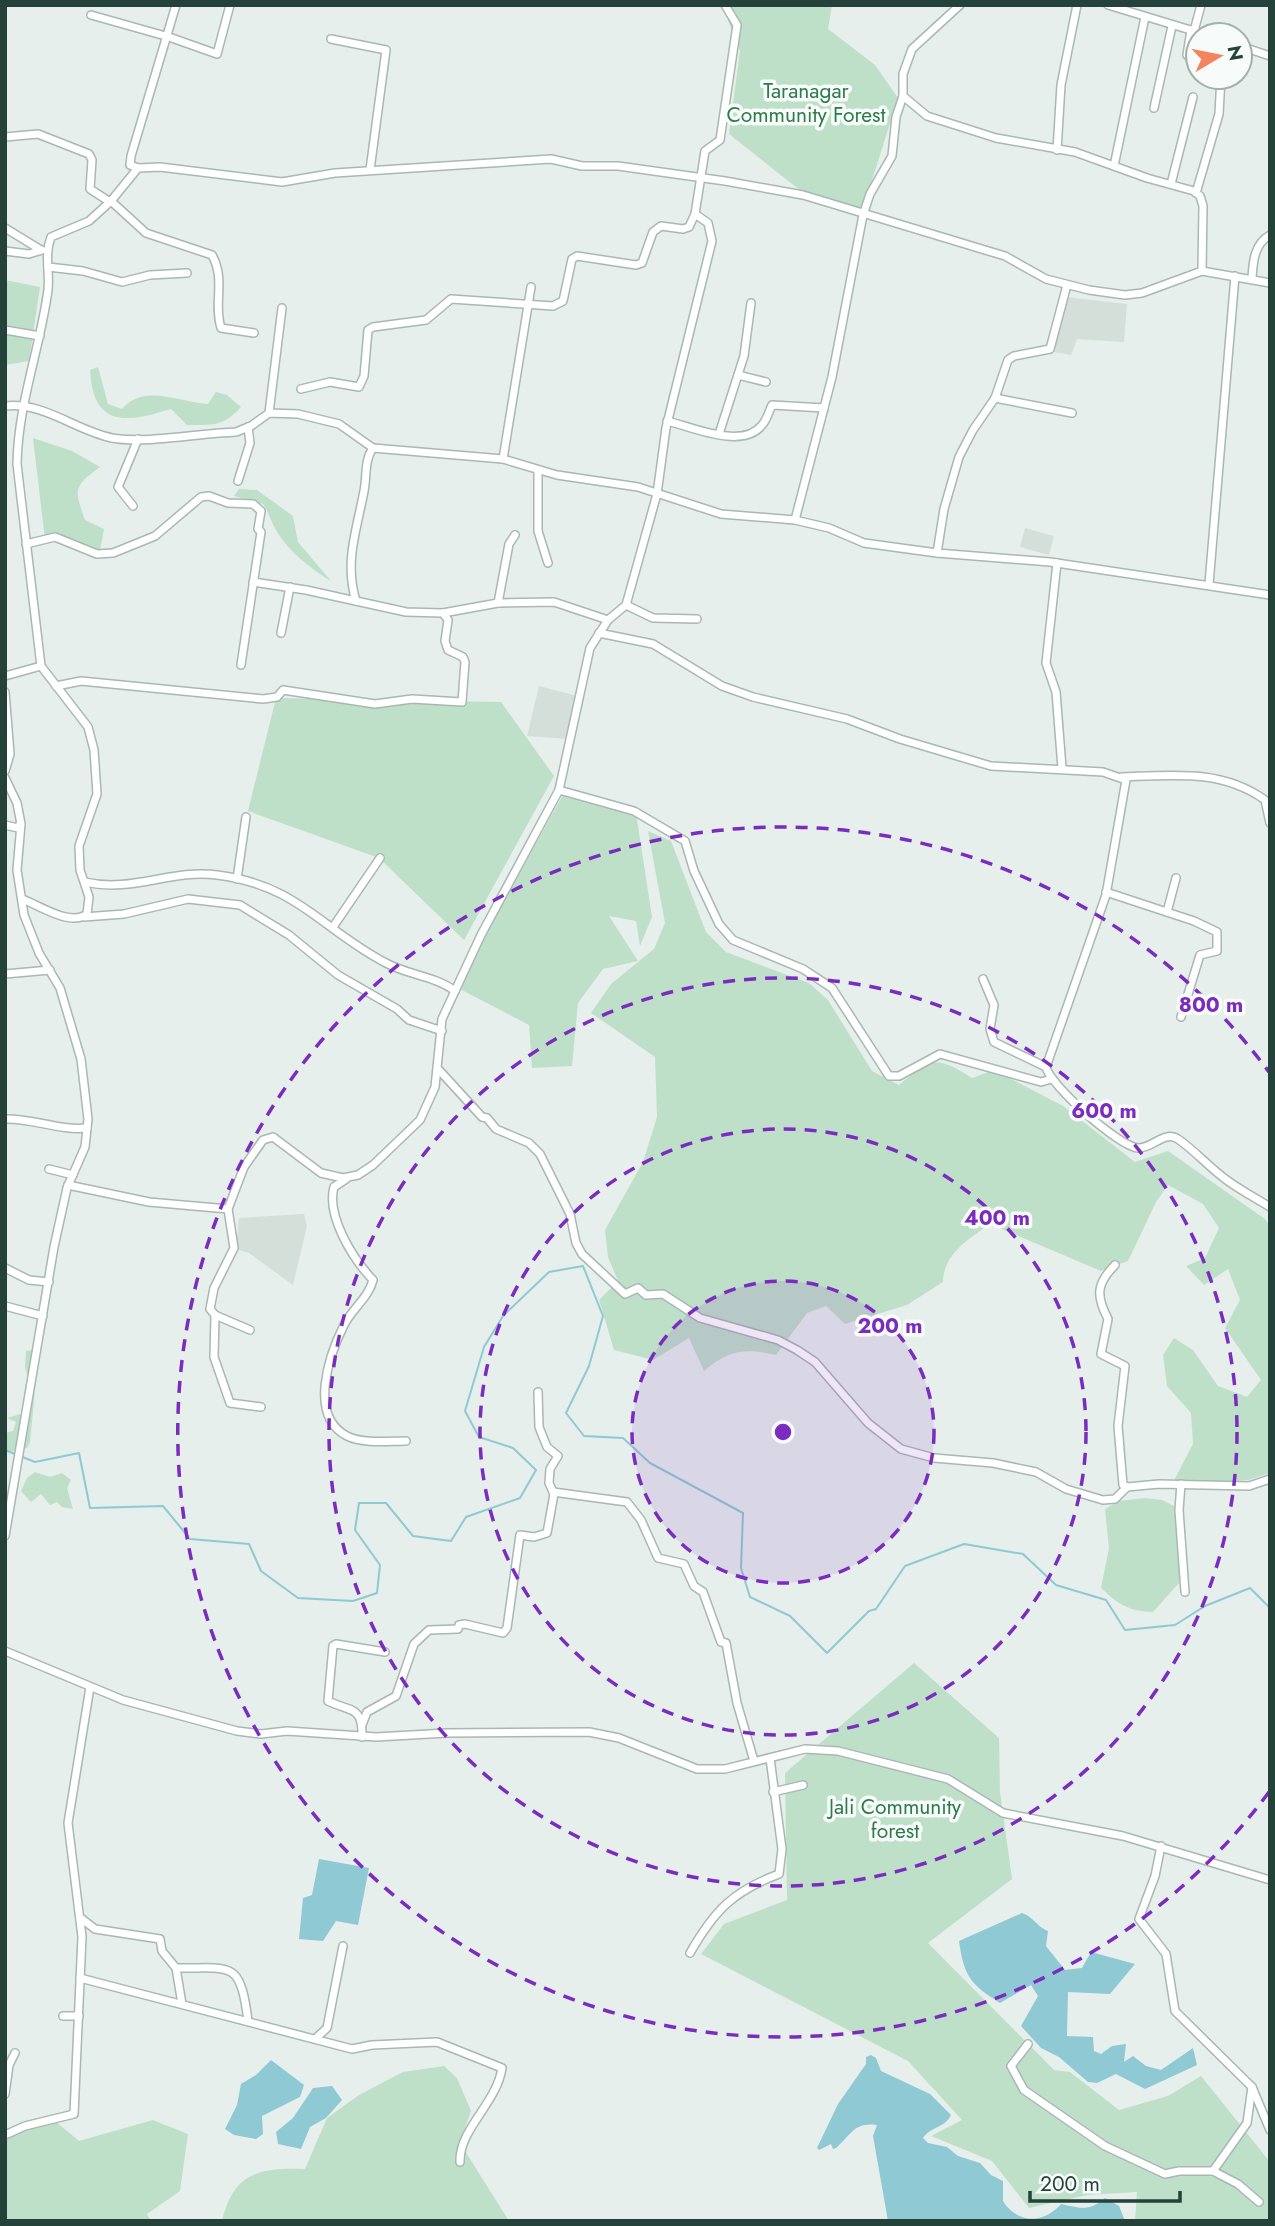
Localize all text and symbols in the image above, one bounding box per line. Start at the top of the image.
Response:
north arrow [1184,21,1254,91]
text: N [1221,43,1250,63]
park label: Taranagar Community Forest [726,76,886,130]
text: 800 m [1179,990,1243,1020]
text: 600 m [1071,1096,1137,1126]
text: 400 m [964,1203,1030,1233]
text: 200 m [857,1311,923,1341]
centre of rings [771,1420,795,1444]
park label: Jali Community forest [826,1792,962,1846]
scale bar [1030,2160,1180,2204]
text: 200 m [1040,2169,1100,2199]

